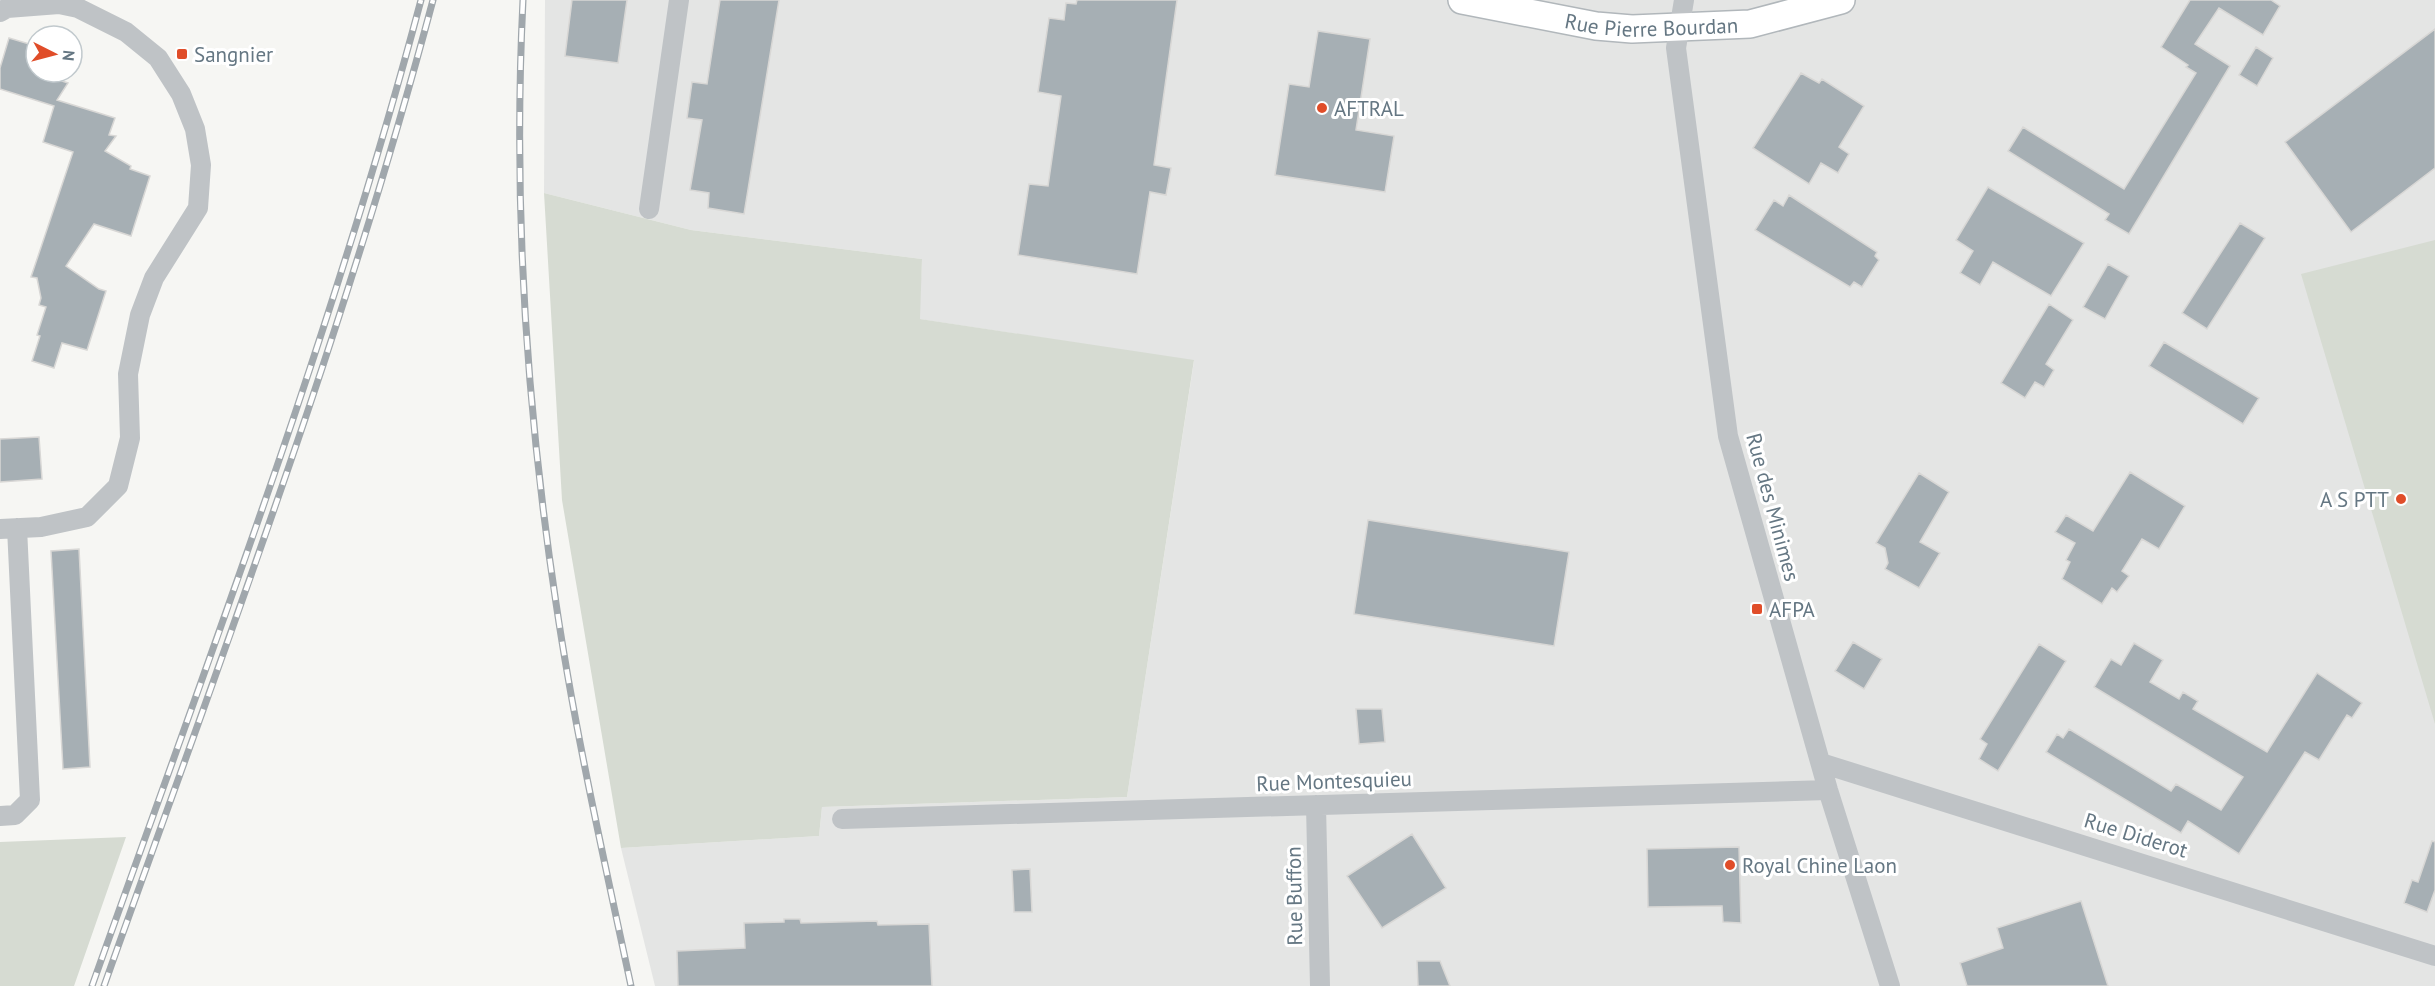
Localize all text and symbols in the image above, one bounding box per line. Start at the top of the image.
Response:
street label: Rue Pierre Bourdan [1563,7,1739,42]
north arrow [24,24,84,84]
place label: Sangnier [194,41,273,68]
marker: Sangnier [175,47,189,61]
text: N [58,49,79,62]
place label: AFTRAL [1334,95,1404,122]
marker: AFTRAL [1315,101,1329,115]
street label: Rue des Minimes [1740,430,1806,584]
place label: A S PTT [2320,486,2389,513]
marker: A S PTT [2394,492,2408,506]
place label: AFPA [1769,596,1816,623]
marker: AFPA [1750,602,1764,616]
street label: Rue Montesquieu [1256,765,1412,797]
street label: Rue Diderot [2081,806,2191,864]
street label: Rue Buffon [1280,846,1308,946]
place label: Royal Chine Laon [1742,852,1897,879]
marker: Royal Chine Laon [1723,858,1737,872]

